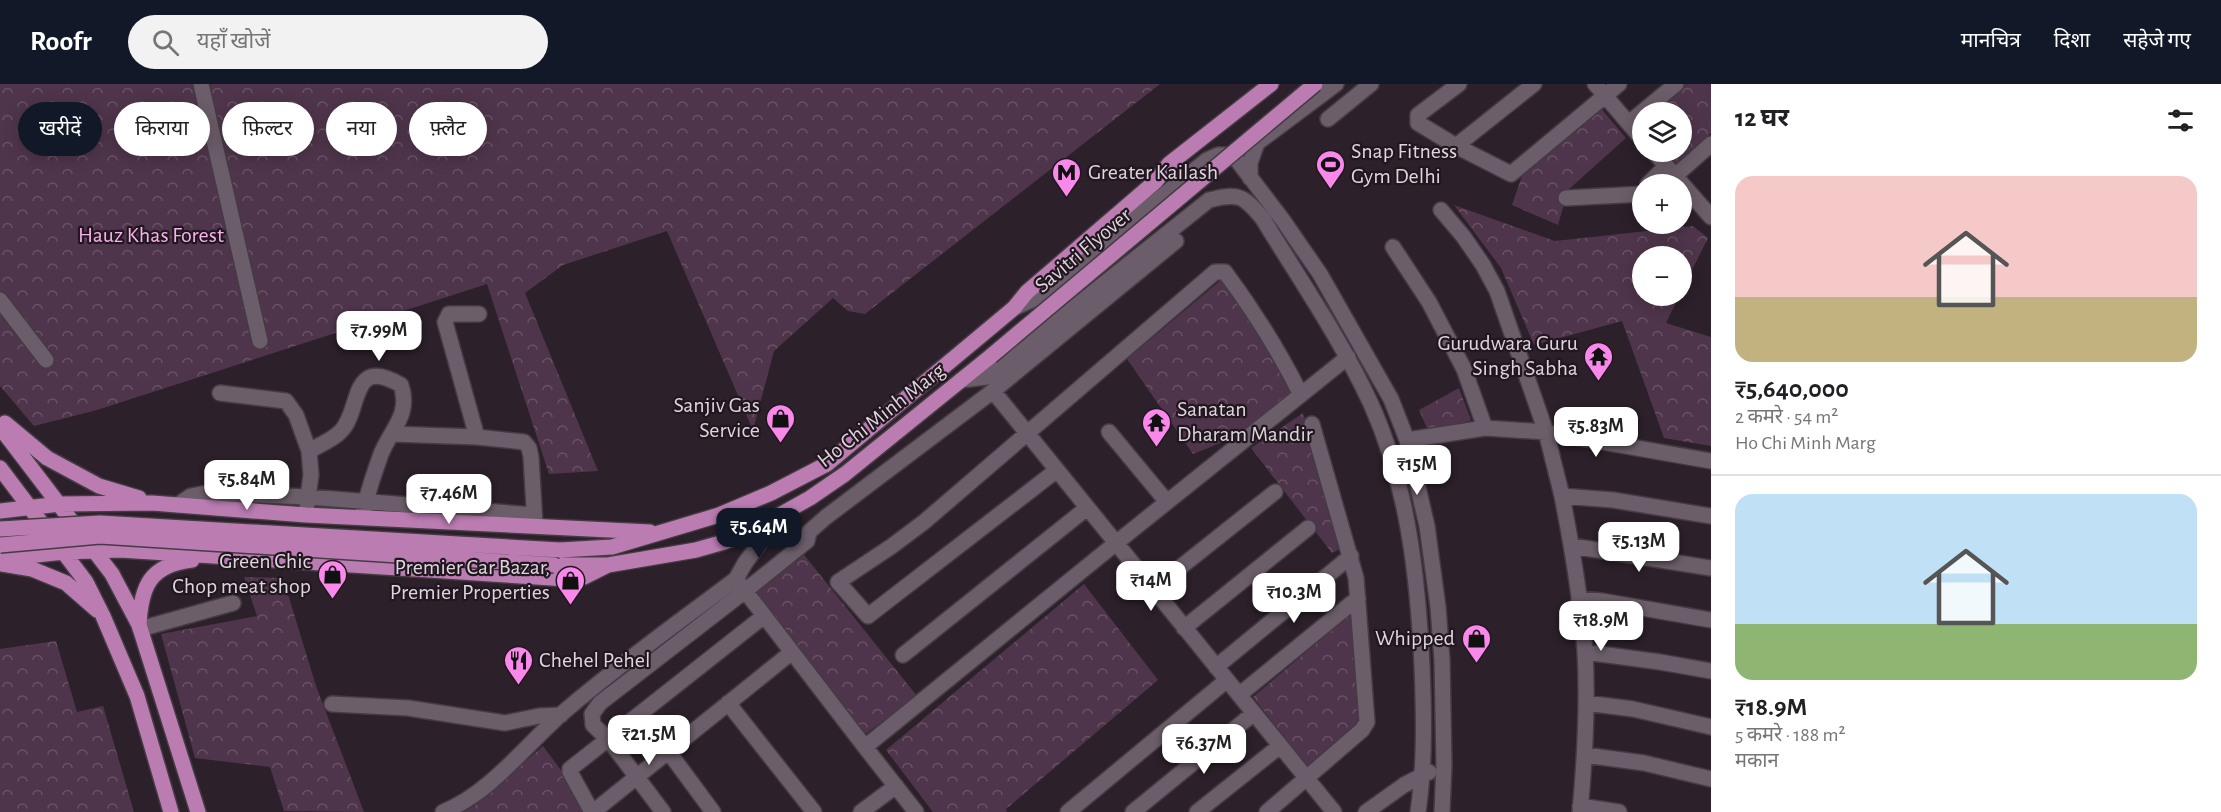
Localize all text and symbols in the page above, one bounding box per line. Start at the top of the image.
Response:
search box [128,15,548,69]
icon: search [149,26,182,59]
text: Roofr [30,28,92,56]
text: यहाँ खोजें [197,30,270,52]
text: मानचित्र [1961,30,2021,51]
text: दिशा [2054,30,2090,51]
text: सहेजे गए [2123,30,2191,51]
chip: खरीदें [18,102,102,156]
chip: किराया [114,102,210,156]
chip: फ़िल्टर [222,102,314,156]
chip: नया [326,102,397,156]
chip: फ़्लैट [409,102,487,156]
map controls [1632,102,1692,306]
button: layers [1632,102,1692,162]
icon: filters [2164,104,2197,137]
text: 12 घर [1735,105,1789,131]
place label: Snap Fitness Gym Delhi [1351,140,1457,187]
sports icon: Snap Fitness Gym Delhi [1314,148,1346,190]
metro station icon: Greater Kailash [1051,156,1083,198]
place label: Greater Kailash [1088,161,1218,183]
button: + [1632,174,1692,234]
street label: Savitri Flyover [1031,204,1135,296]
icon: home [1912,215,2020,323]
park label: Hauz Khas Forest [78,224,224,246]
button: − [1632,246,1692,306]
pin: ₹7.99M [330,311,428,362]
text: ₹7.99M [351,320,407,340]
place label: Gurudwara Guru Singh Sabha [1437,332,1578,379]
temple icon: Gurudwara Guru Singh Sabha [1583,340,1615,382]
street label: Ho Chi Minh Marg [813,358,949,471]
text: ₹5,640,000 [1735,376,1849,402]
place label: Sanjiv Gas Service [673,394,760,441]
place label: Sanatan Dharam Mandir [1177,398,1313,445]
shop icon: Sanjiv Gas Service [765,402,797,444]
temple icon: Sanatan Dharam Mandir [1140,406,1172,448]
pin: ₹5.83M [1547,407,1645,458]
text: 2 कमरे · 54 m² [1735,407,1838,427]
text: ₹5.83M [1568,416,1624,436]
text: Ho Chi Minh Marg [1735,433,1876,453]
pin: ₹15M [1381,445,1453,496]
text: ₹15M [1397,454,1437,474]
pin: ₹5.84M [198,460,296,511]
text: ₹5.84M [218,469,276,489]
pin: ₹7.46M [400,474,498,525]
text: ₹7.46M [420,483,478,503]
pin: ₹5.64M [710,508,808,559]
text: ₹5.64M [730,517,788,537]
pin: ₹5.13M [1590,522,1688,573]
text: ₹5.13M [1612,531,1666,551]
icon: home [1912,533,2020,641]
place label: Green Chic Chop meat shop [172,550,312,597]
place label: Premier Car Bazar, Premier Properties [390,556,550,603]
shop icon: Green Chic Chop meat shop [316,558,348,600]
pin: ₹14M [1115,561,1187,612]
shop icon: Premier Car Bazar, Premier Properties [555,564,587,606]
text: ₹14M [1130,570,1172,590]
pin: ₹10.3M [1245,573,1343,624]
text: ₹10.3M [1266,582,1322,602]
pin: ₹18.9M [1552,601,1650,652]
text: ₹18.9M [1573,610,1629,630]
shop icon: Whipped [1460,622,1492,664]
place label: Whipped [1375,627,1455,649]
restaurant icon: Chehel Pehel [502,644,534,686]
place label: Chehel Pehel [539,649,650,671]
text: ₹18.9M [1735,694,1807,720]
pin: ₹21.5M [600,715,698,766]
text: ₹21.5M [622,724,676,744]
pin: ₹6.37M [1155,724,1253,775]
text: 5 कमरे · 188 m² [1735,725,1845,745]
text: ₹6.37M [1176,733,1232,753]
text: मकान [1735,751,1779,771]

